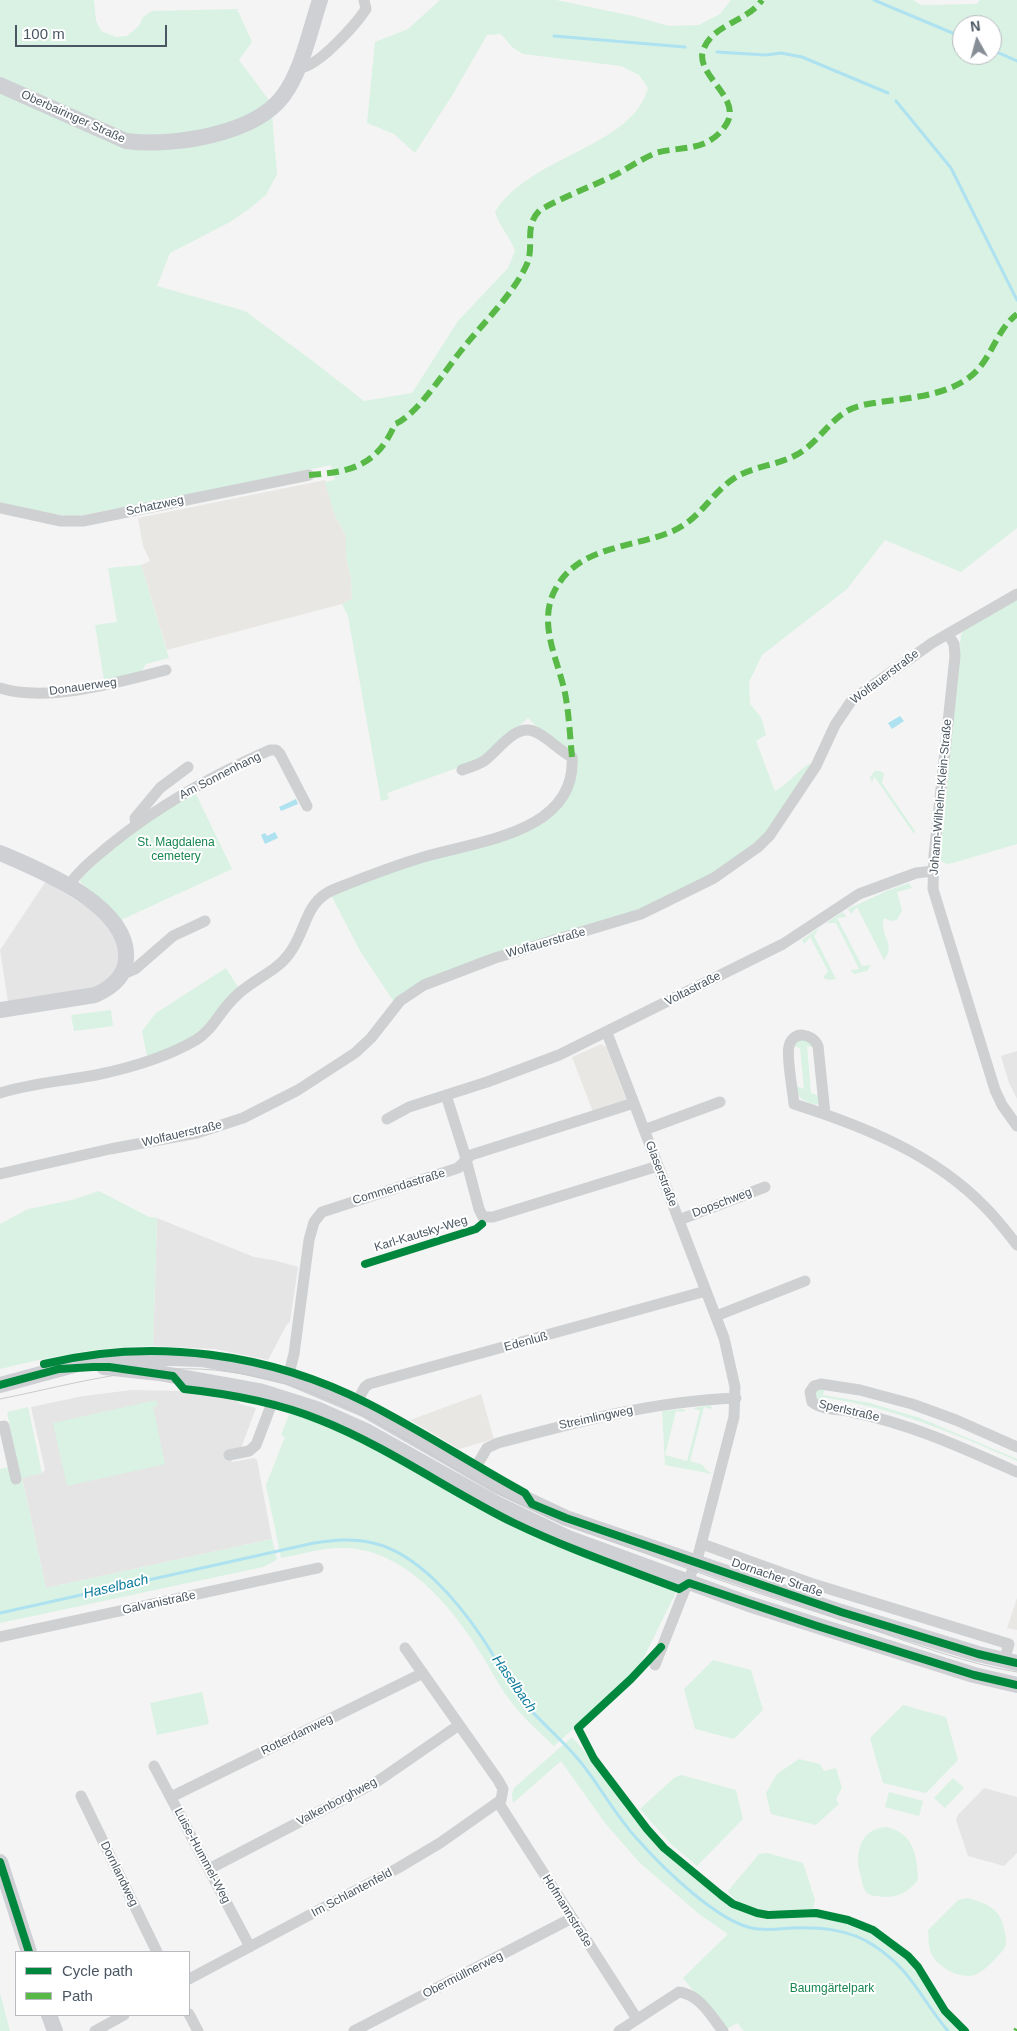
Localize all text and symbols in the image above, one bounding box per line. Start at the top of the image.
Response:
scale bar [18,15,170,47]
north arrow [952,15,1002,65]
text: N [969,18,981,35]
text: 100 m [23,25,65,42]
street label: Oberbairinger Straße [19,87,127,147]
street label: Schatzweg [125,493,185,519]
street label: Wolfauerstraße [848,647,922,707]
street label: Donauerweg [48,675,118,699]
street label: Johann-Wilhelm-Klein-Straße [927,718,955,876]
street label: Am Sonnenhang [177,749,263,803]
park label: St. Magdalena cemetery [137,836,215,864]
street label: Wolfauerstraße [505,925,587,961]
street label: Voltastraße [663,969,723,1009]
street label: Wolfauerstraße [141,1118,223,1150]
street label: Glaserstraße [642,1139,680,1209]
street label: Commendastraße [351,1166,447,1208]
street label: Dopschweg [690,1185,754,1221]
street label: Karl-Kautsky-Weg [373,1213,469,1255]
street label: Edenluß [503,1329,549,1355]
street label: Sperlstraße [817,1397,881,1425]
street label: Streimlingweg [558,1403,634,1433]
street label: Dornacher Straße [730,1556,824,1600]
water label: Haselbach [82,1571,150,1603]
street label: Galvanistraße [121,1588,197,1618]
water label: Haselbach [488,1652,540,1716]
street label: Rotterdamweg [259,1711,335,1759]
street label: Valkenborghweg [295,1775,379,1829]
street label: Luise-Hummel-Weg [171,1806,233,1906]
street label: Dornlandweg [97,1839,141,1909]
street label: Im Schlantenfeld [309,1866,395,1920]
street label: Hofmannstraße [539,1872,595,1950]
street label: Obermüllnerweg [421,1949,505,2001]
legend [15,1951,190,2016]
text: Cycle path [62,1962,133,1979]
park label: Baumgärtelpark [790,1982,874,1996]
text: Path [62,1987,93,2004]

